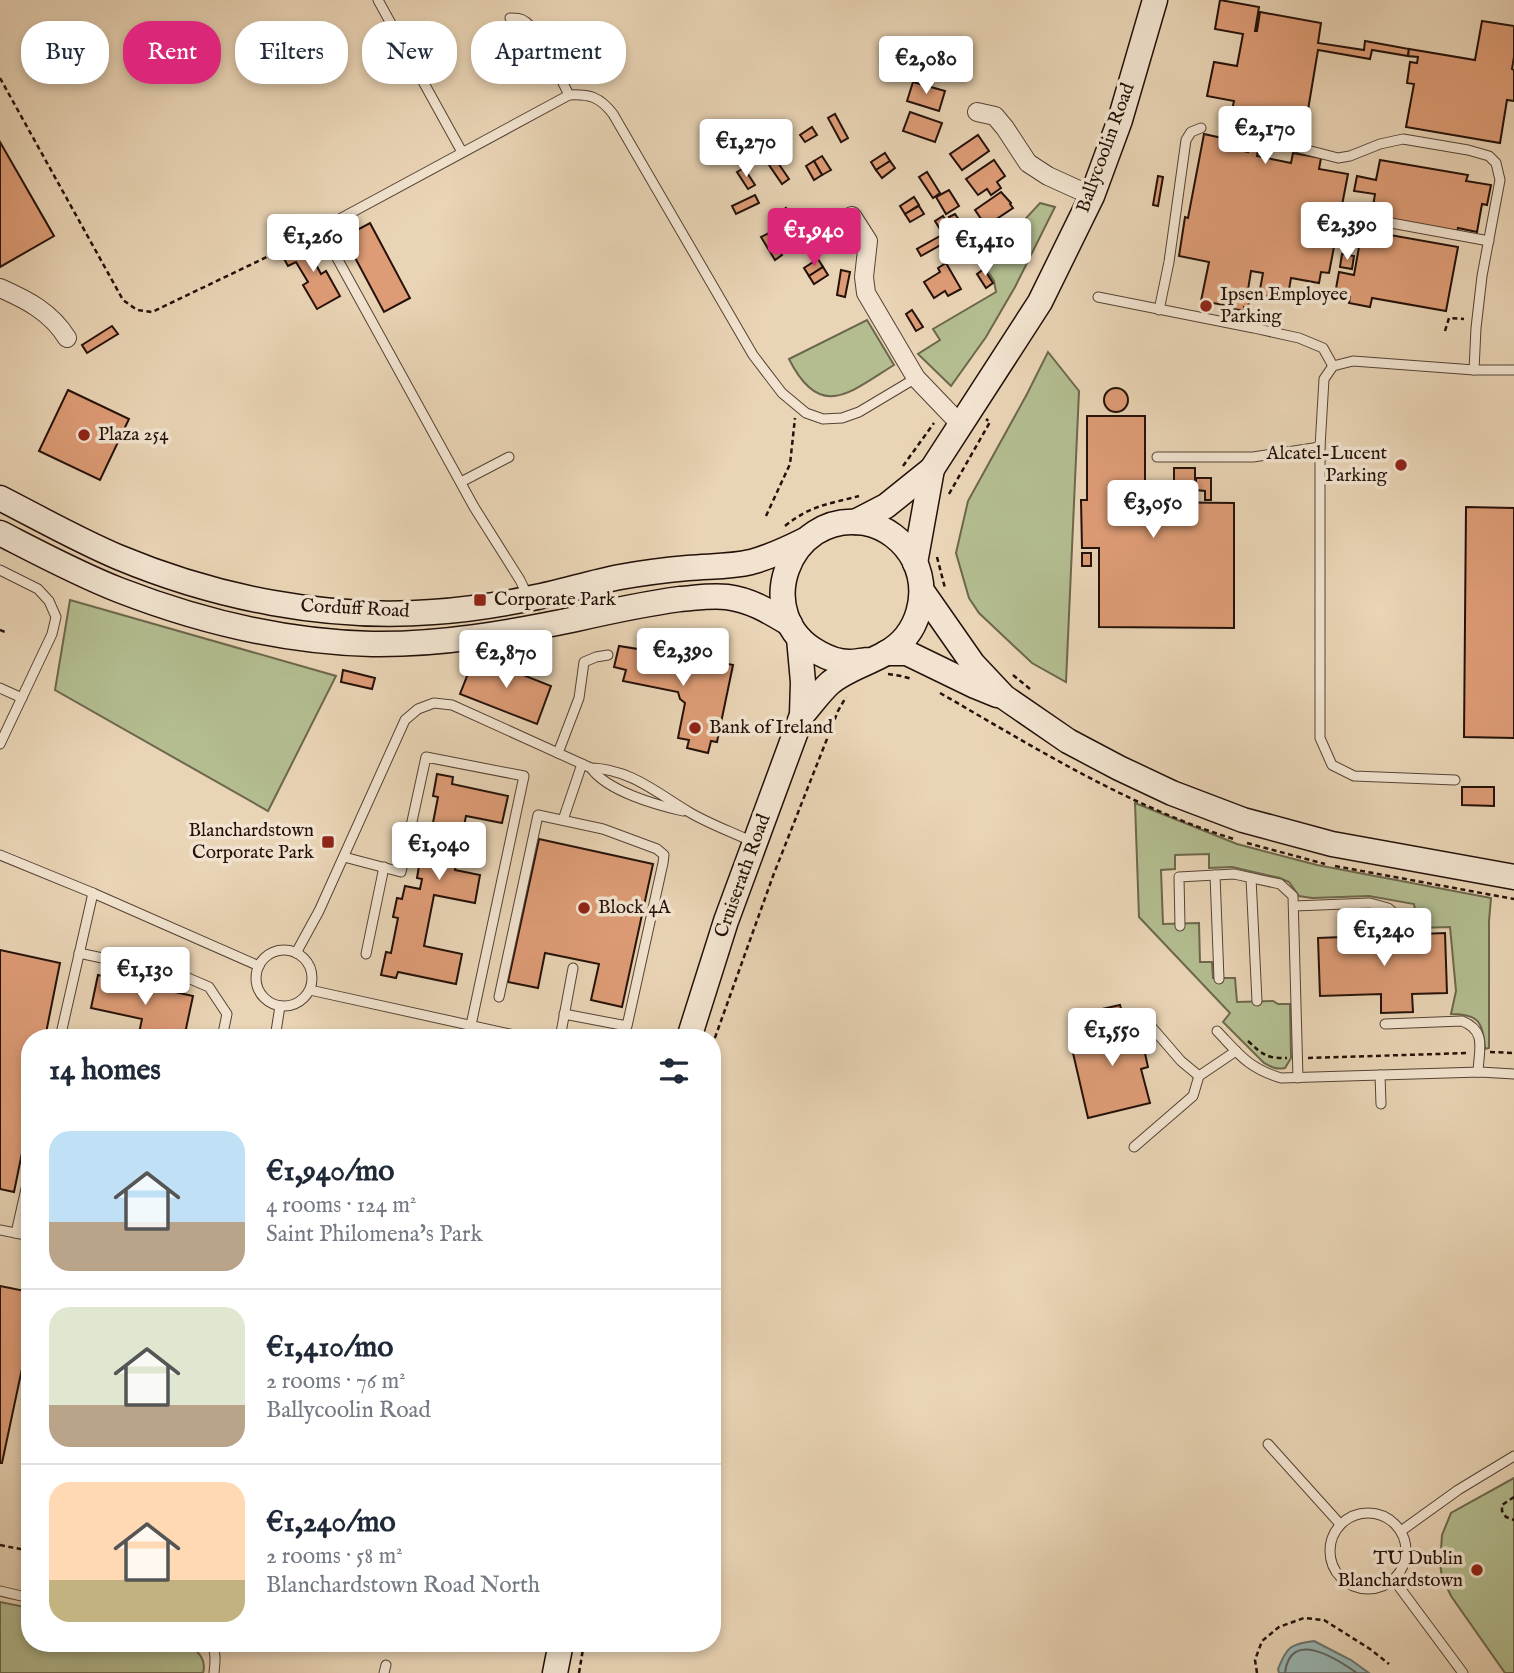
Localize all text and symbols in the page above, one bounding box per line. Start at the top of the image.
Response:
chip: Buy [21,21,109,84]
chip: Rent [123,21,221,84]
chip: Filters [235,21,348,84]
chip: New [362,21,457,84]
chip: Apartment [471,21,626,84]
pin: €2,080 [869,36,983,96]
text: €2,080 [895,44,957,73]
street label: Ballycoolin Road [1071,79,1141,216]
pin: €2,170 [1208,106,1322,166]
text: €2,170 [1234,114,1296,143]
pin: €1,270 [689,120,803,179]
text: €1,270 [716,127,776,156]
pin: €2,390 [1290,202,1404,262]
pin: €1,940 [757,208,871,268]
text: €2,390 [1317,210,1377,239]
pin: €1,260 [256,215,370,274]
text: €1,940 [784,216,844,245]
pin: €1,410 [928,218,1042,278]
text: €1,260 [283,222,343,251]
text: €1,410 [955,226,1015,255]
place label: Ipsen Employee Parking [1220,283,1348,329]
marker: Ipsen Employee Parking [1198,298,1214,314]
place label: Plaza 254 [98,423,169,447]
marker: Plaza 254 [76,427,92,443]
place label: Alcatel-Lucent Parking [1266,442,1388,488]
marker: Alcatel-Lucent Parking [1393,457,1409,473]
pin: €3,050 [1096,480,1210,540]
text: €3,050 [1123,488,1183,517]
place label: Corporate Park [494,588,617,612]
marker: Corporate Park [472,592,488,608]
street label: Corduff Road [300,594,411,624]
pin: €2,390 [626,628,740,688]
pin: €2,870 [449,630,563,690]
text: €2,390 [653,636,713,665]
text: €2,870 [475,638,537,667]
place label: Bank of Ireland [709,716,834,740]
marker: Bank of Ireland [687,720,703,736]
street label: Cruiserath Road [710,810,777,941]
place label: Blanchardstown Corporate Park [189,819,315,865]
pin: €1,040 [382,822,496,882]
text: €1,040 [408,830,470,859]
marker: Blanchardstown Corporate Park [320,834,336,850]
place label: Block 4A [598,896,672,920]
marker: Block 4A [576,900,592,916]
pin: €1,240 [1327,908,1441,968]
text: €1,240 [1353,916,1415,945]
pin: €1,130 [88,948,202,1007]
text: €1,130 [117,955,173,984]
pin: €1,550 [1055,1009,1169,1068]
text: €1,550 [1084,1016,1140,1045]
text: 14 homes [49,1052,161,1090]
icon: filters [655,1052,693,1090]
text: €1,940/mo [266,1153,395,1191]
icon: home [105,1159,189,1243]
text: 4 rooms · 124 m² [266,1191,416,1220]
text: Saint Philomena's Park [266,1220,483,1249]
text: €1,410/mo [266,1329,393,1367]
icon: home [105,1335,189,1419]
text: 2 rooms · 76 m² [266,1367,406,1396]
text: Ballycoolin Road [266,1396,431,1425]
text: €1,240/mo [266,1504,396,1542]
icon: home [105,1510,189,1594]
text: 2 rooms · 58 m² [266,1542,403,1571]
place label: TU Dublin Blanchardstown [1338,1547,1463,1593]
marker: TU Dublin Blanchardstown [1469,1562,1485,1578]
text: Blanchardstown Road North [266,1571,540,1600]

